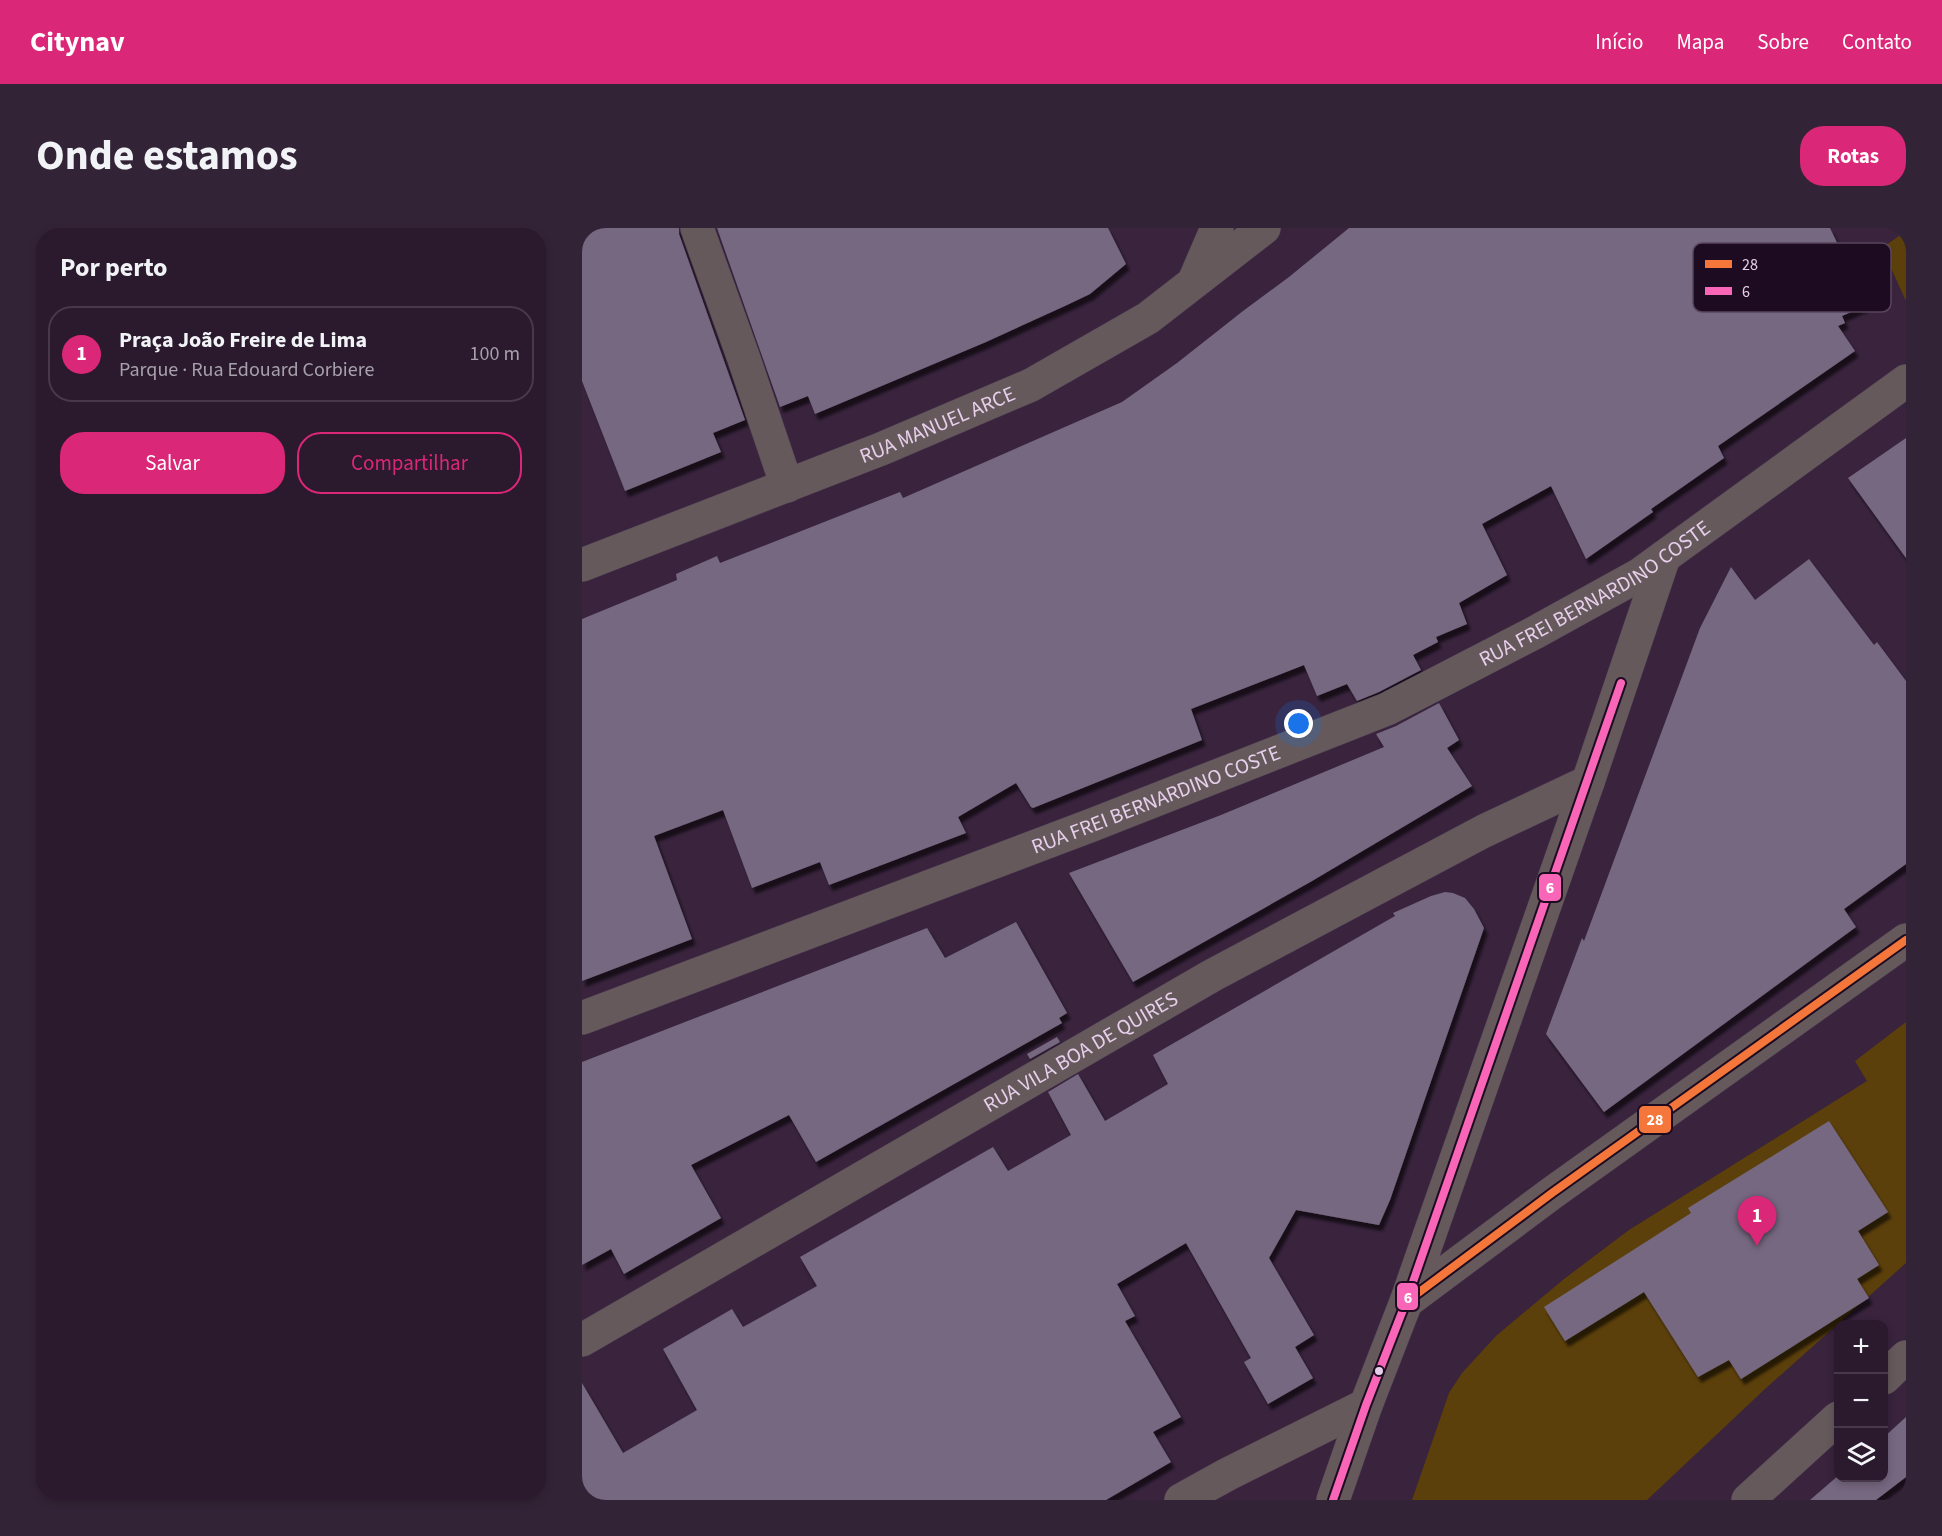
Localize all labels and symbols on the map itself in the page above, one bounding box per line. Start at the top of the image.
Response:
legend [1693,243,1891,312]
text: 28 [1742,254,1758,276]
text: 6 [1742,281,1750,303]
street label: RUA MANUEL ARCE [855,378,1020,471]
street label: RUA FREI BERNARDINO COSTE [1474,513,1716,674]
your location [1284,709,1313,738]
street label: RUA FREI BERNARDINO COSTE [1027,737,1285,862]
line badge: 6 [1538,873,1562,902]
text: 6 [1546,877,1554,899]
street label: RUA VILA BOA DE QUIRES [978,983,1183,1120]
line badge: 28 [1638,1105,1672,1134]
text: 28 [1647,1109,1663,1131]
pin: 1 [1738,1196,1776,1246]
line badge: 6 [1396,1282,1419,1311]
text: 6 [1404,1287,1412,1309]
unlabelled marker [1373,1365,1385,1377]

